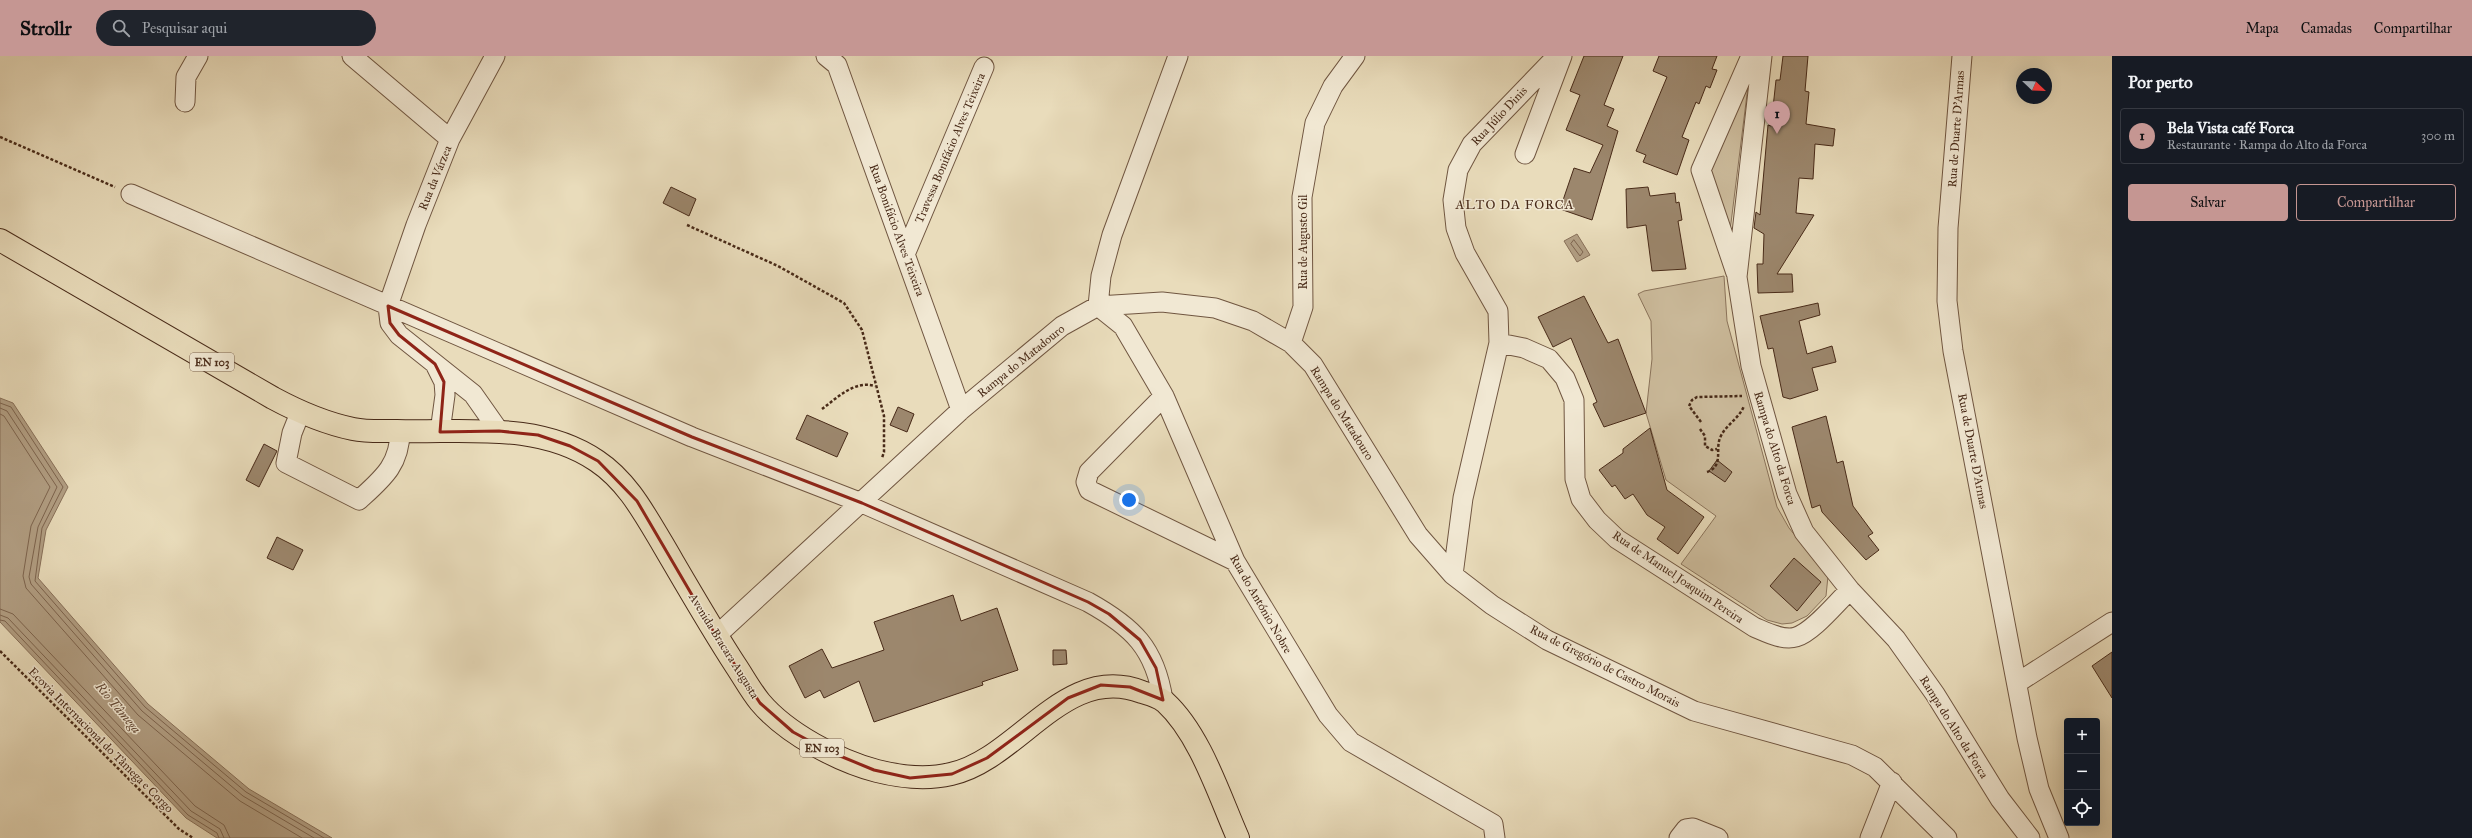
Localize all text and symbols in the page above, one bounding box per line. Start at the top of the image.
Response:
search box [96,10,376,46]
text: Strollr [20,17,72,40]
icon: search [110,17,132,39]
text: Pesquisar aqui [142,19,227,37]
text: Mapa [2245,20,2279,37]
text: Camadas [2301,20,2352,37]
text: Compartilhar [2374,20,2452,37]
north arrow [2016,68,2052,104]
street label: Travessa Bonifácio Alves Teixeira [912,70,988,225]
street label: Rua de Duarte D'Armas [1945,70,1967,188]
text: Por perto [2128,72,2193,93]
street label: Rua Júlio Dinis [1468,84,1531,149]
pin: 1 [1764,101,1790,134]
text: Bela Vista café Forca [2167,119,2294,137]
text: 1 [2139,128,2145,144]
text: 300 m [2421,128,2455,144]
text: Restaurante · Rampa do Alto da Forca [2167,137,2367,153]
street label: Rua da Várzea [416,143,455,212]
street label: Rua Bonifácio Alves Teixeira [867,162,928,299]
button: Salvar [2128,184,2288,221]
button: Compartilhar [2296,184,2456,221]
street label: Rua de Augusto Gil [1296,194,1311,290]
district label: ALTO DA FORCA [1455,197,1574,213]
street label: Rampa do Matadouro [975,322,1067,400]
road number: EN 103 [190,353,234,371]
street label: Rampa do Matadouro [1307,364,1377,462]
street label: Rampa do Alto da Forca [1751,389,1799,507]
street label: Rua de Duarte D'Armas [1955,392,1991,510]
your location [1119,490,1139,510]
street label: Rua de Manuel Joaquim Pereira [1609,528,1747,627]
street label: Rua do António Nobre [1227,552,1295,656]
street label: Avenida Bracara Augusta [684,590,763,703]
street label: Rua de Gregório de Castro Morais [1527,622,1682,711]
street label: Ecovia Internacional do Tâmega e Corgo [25,665,176,816]
street label: Rampa do Alto da Forca [1917,673,1992,782]
water label: Rio Tâmega [91,678,144,737]
map controls [2064,718,2100,826]
button: + [2064,718,2100,754]
road number: EN 103 [800,739,844,757]
button: − [2064,754,2100,790]
button: locate [2064,790,2100,826]

